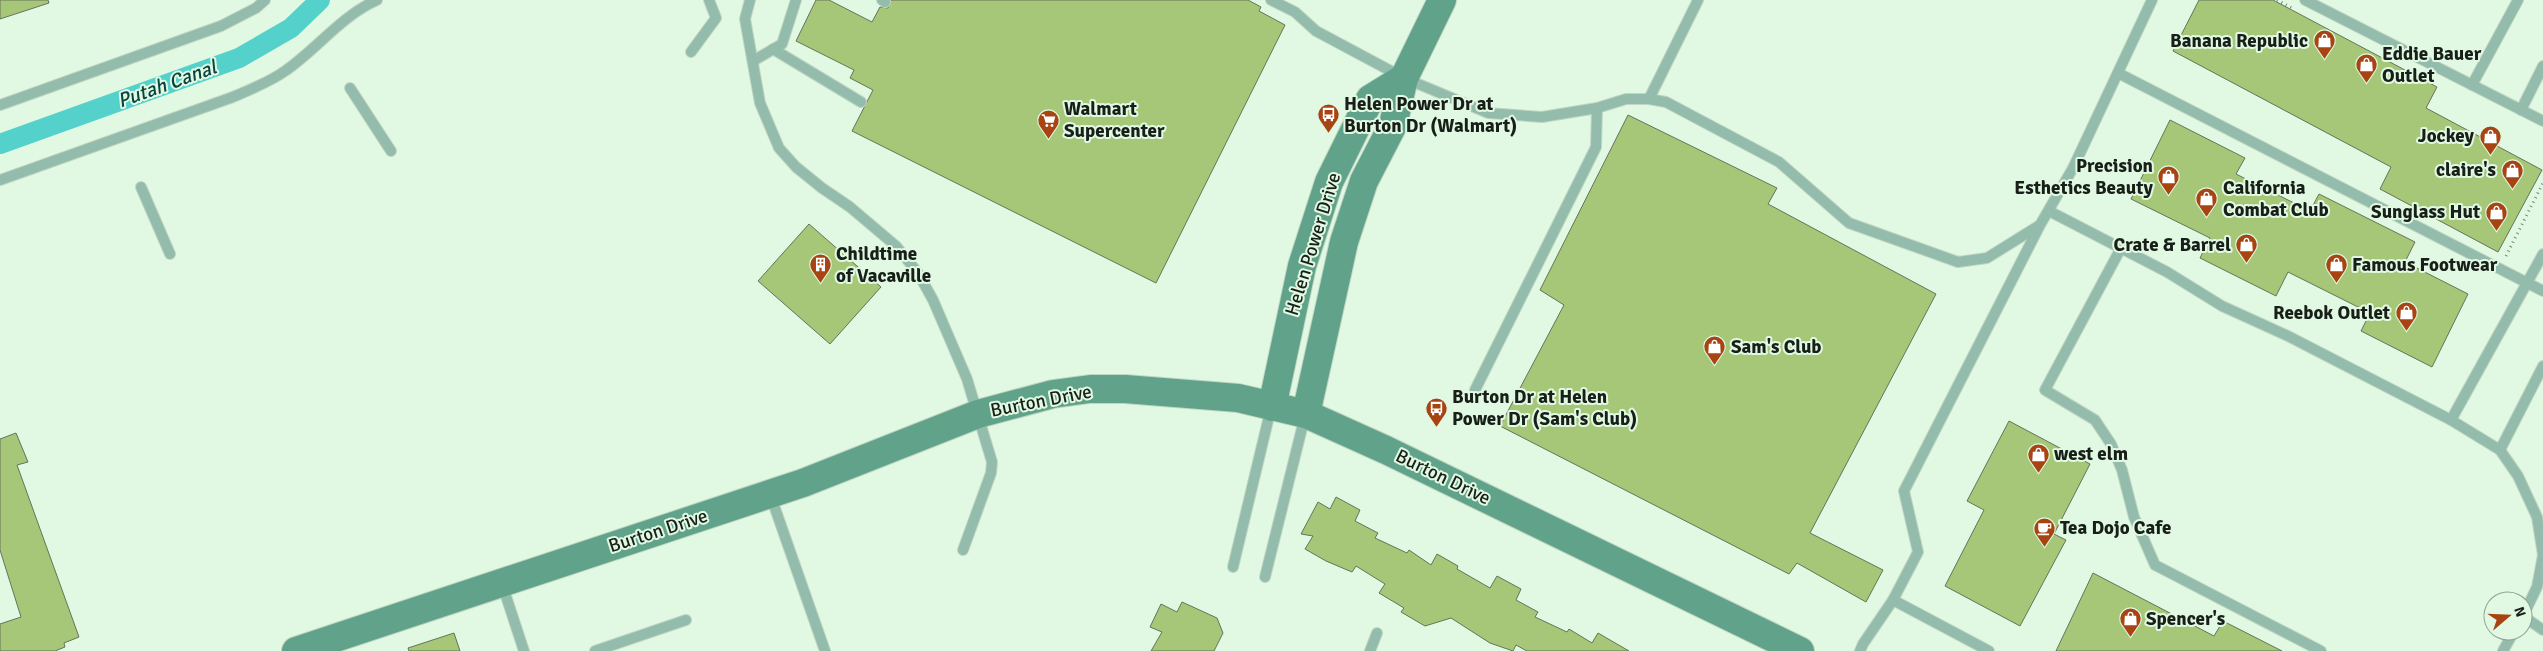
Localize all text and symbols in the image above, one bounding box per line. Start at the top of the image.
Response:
place label: Banana Republic [2170,29,2308,53]
shop icon: Banana Republic [2312,29,2336,60]
place label: Eddie Bauer Outlet [2382,42,2482,88]
shop icon: Eddie Bauer Outlet [2354,53,2378,84]
water label: Putah Canal [114,54,222,113]
place label: Helen Power Dr at Burton Dr (Walmart) [1344,92,1517,138]
place label: Walmart Supercenter [1064,97,1165,143]
bus stop icon: Helen Power Dr at Burton Dr (Walmart) [1316,103,1340,134]
supermarket icon: Walmart Supercenter [1036,108,1060,139]
place label: Jockey [2418,124,2475,148]
shop icon: Jockey [2478,124,2502,155]
place label: Precision Esthetics Beauty [2014,154,2154,200]
place label: claire's [2436,158,2496,182]
shop icon: claire's [2500,158,2524,189]
shop icon: Precision Esthetics Beauty [2157,165,2181,196]
street label: Helen Power Drive [1280,170,1346,318]
place label: California Combat Club [2223,176,2329,222]
shop icon: California Combat Club [2195,187,2219,218]
place label: Sunglass Hut [2371,200,2480,224]
shop icon: Sunglass Hut [2484,200,2508,231]
place label: Crate & Barrel [2114,233,2231,257]
shop icon: Crate & Barrel [2235,233,2259,264]
place label: Childtime of Vacaville [836,242,931,288]
building icon: Childtime of Vacaville [808,253,832,284]
shop icon: Famous Footwear [2324,253,2348,284]
place label: Famous Footwear [2352,253,2498,277]
place label: Reebok Outlet [2273,301,2390,325]
shop icon: Reebok Outlet [2394,301,2418,332]
shop icon: Sam's Club [1703,335,1727,366]
place label: Sam's Club [1731,335,1822,359]
street label: Burton Drive [988,379,1094,423]
place label: Burton Dr at Helen Power Dr (Sam's Club) [1452,385,1637,431]
bus stop icon: Burton Dr at Helen Power Dr (Sam's Club) [1424,396,1448,427]
shop icon: west elm [2026,442,2050,473]
place label: west elm [2054,442,2128,466]
street label: Burton Drive [1392,444,1494,510]
street label: Burton Drive [605,504,711,558]
cafe icon: Tea Dojo Cafe [2032,516,2056,547]
place label: Tea Dojo Cafe [2060,516,2171,540]
north arrow [2483,591,2533,641]
text: N [2510,605,2529,619]
shop icon: Spencer's [2118,607,2142,638]
place label: Spencer's [2146,607,2225,631]

